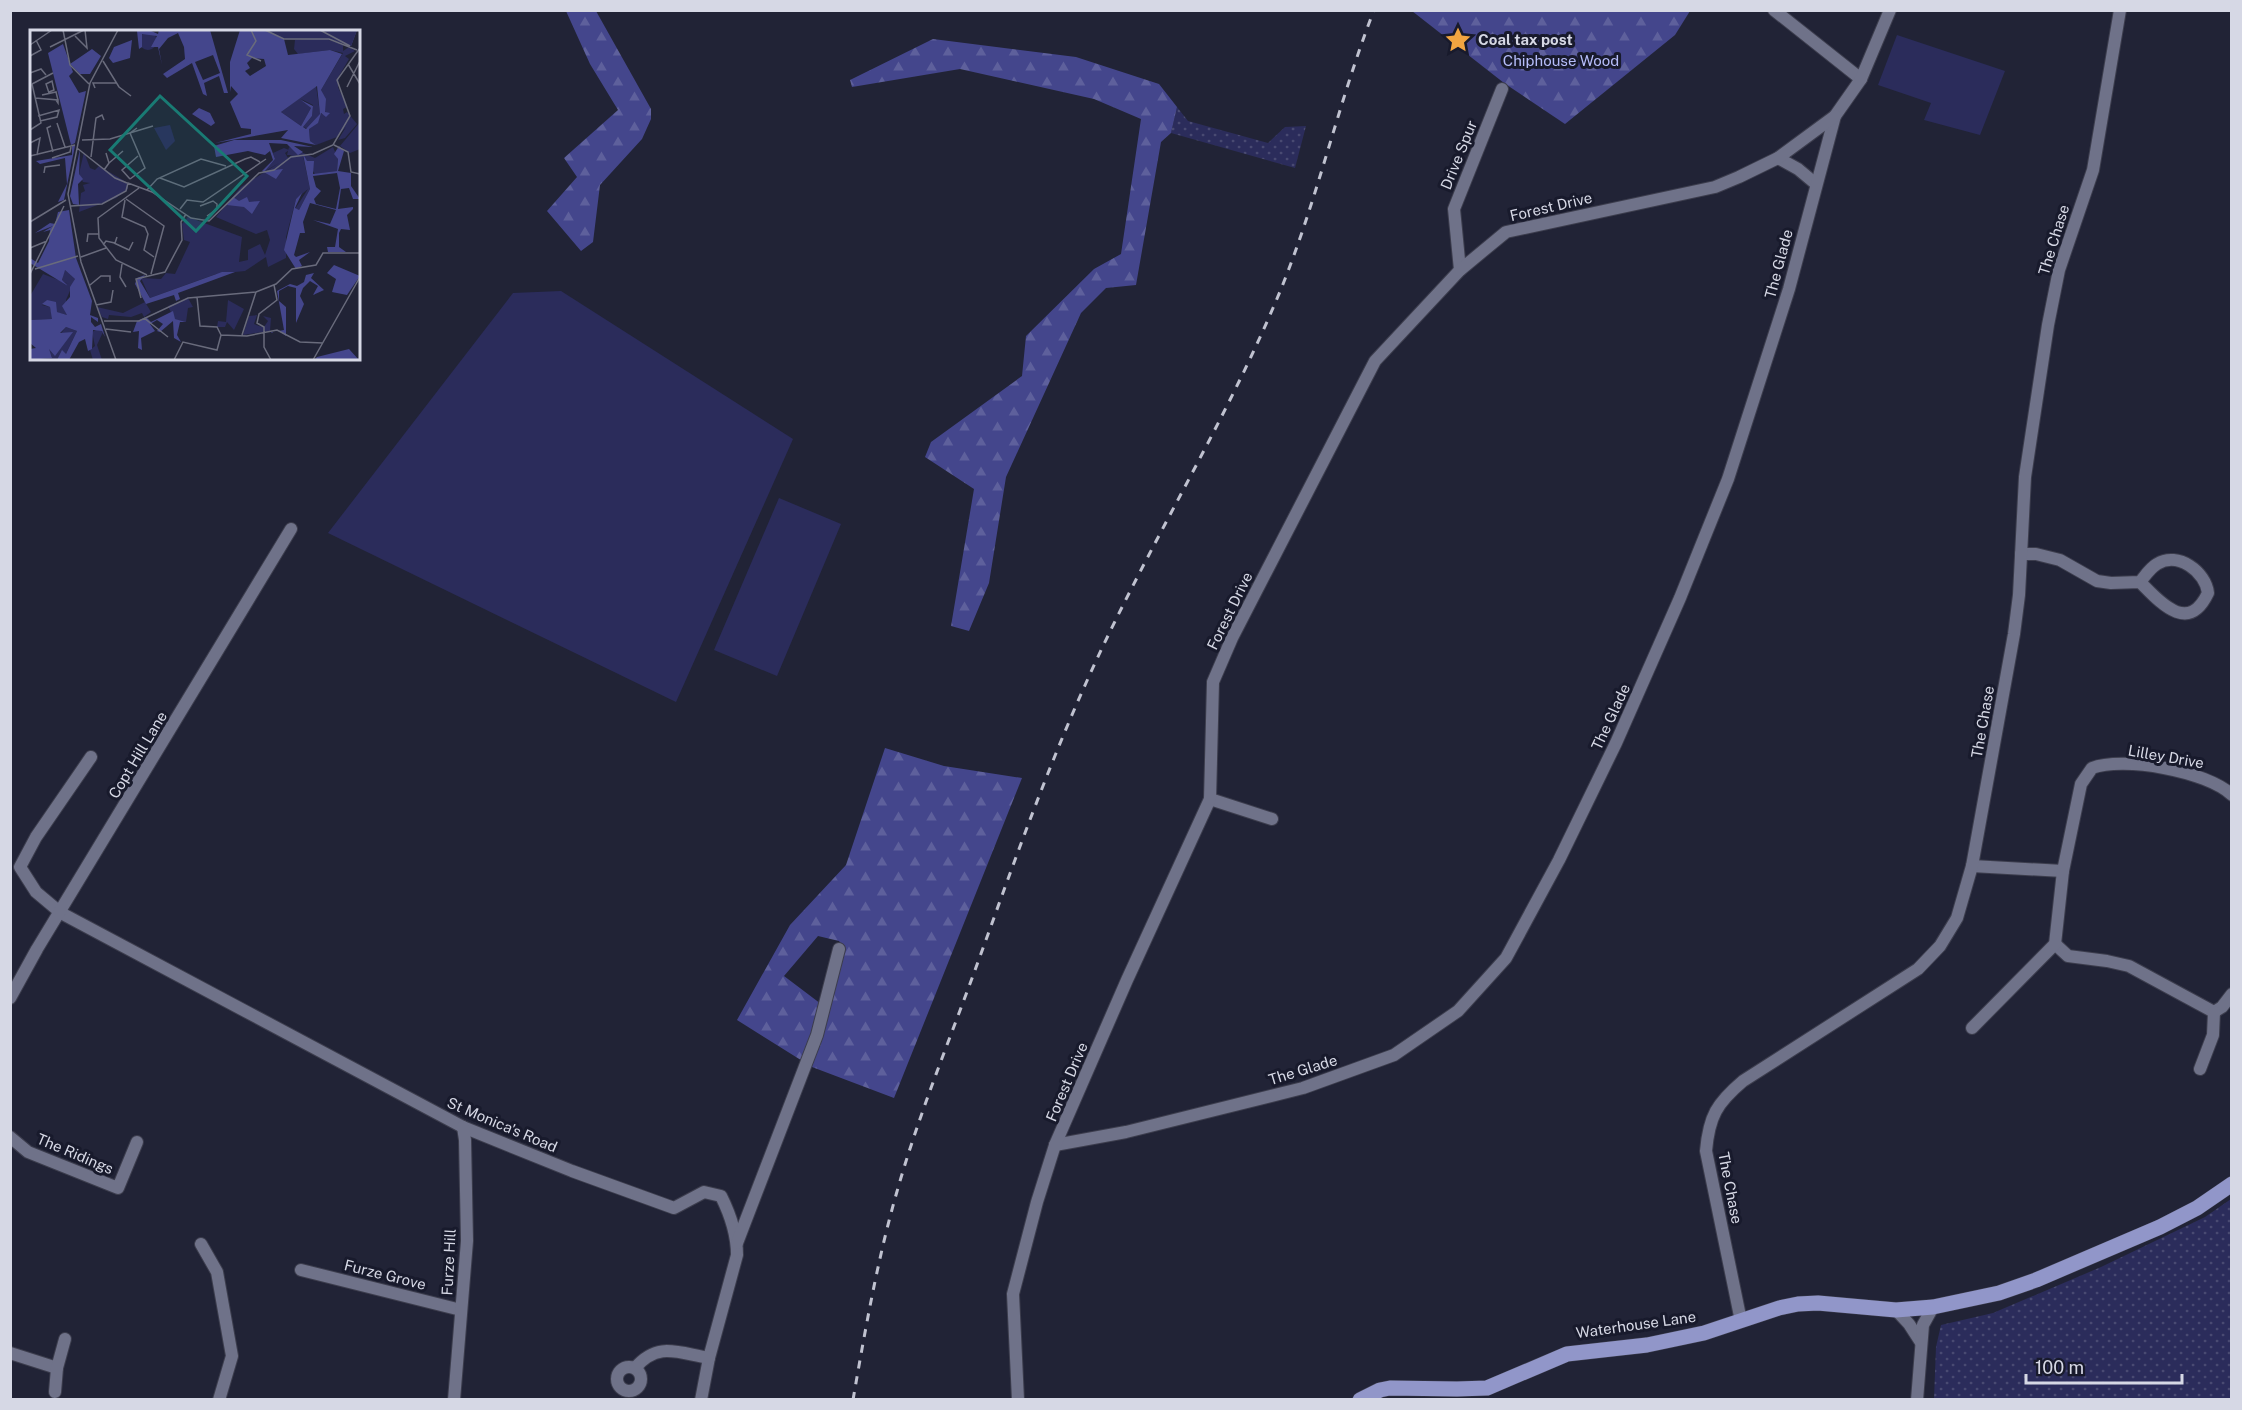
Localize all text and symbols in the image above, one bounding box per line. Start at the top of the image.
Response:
place icon: Coal tax post [1443,25,1473,55]
inset map [30,30,360,360]
place label: Coal tax post [1478,31,1573,48]
park label: Chiphouse Wood [1503,52,1619,69]
street label: Drive Spur [1437,118,1480,192]
street label: Forest Drive [1508,189,1594,224]
street label: The Chase [2035,203,2072,277]
street label: The Glade [1761,227,1796,300]
street label: Forest Drive [1203,569,1256,652]
street label: The Glade [1588,681,1633,752]
street label: The Chase [1968,685,1997,759]
street label: Copt Hill Lane [105,708,170,801]
street label: Lilley Drive [2127,741,2205,772]
street label: Forest Drive [1042,1040,1091,1124]
street label: The Glade [1267,1051,1339,1088]
street label: St Monica's Road [445,1094,560,1155]
street label: The Ridings [34,1130,116,1177]
street label: The Chase [1715,1151,1746,1225]
street label: Furze Hill [438,1228,459,1296]
street label: Furze Grove [342,1256,428,1293]
street label: Waterhouse Lane [1575,1308,1697,1341]
scale bar [2026,1347,2182,1385]
text: 100 m [2035,1357,2084,1378]

